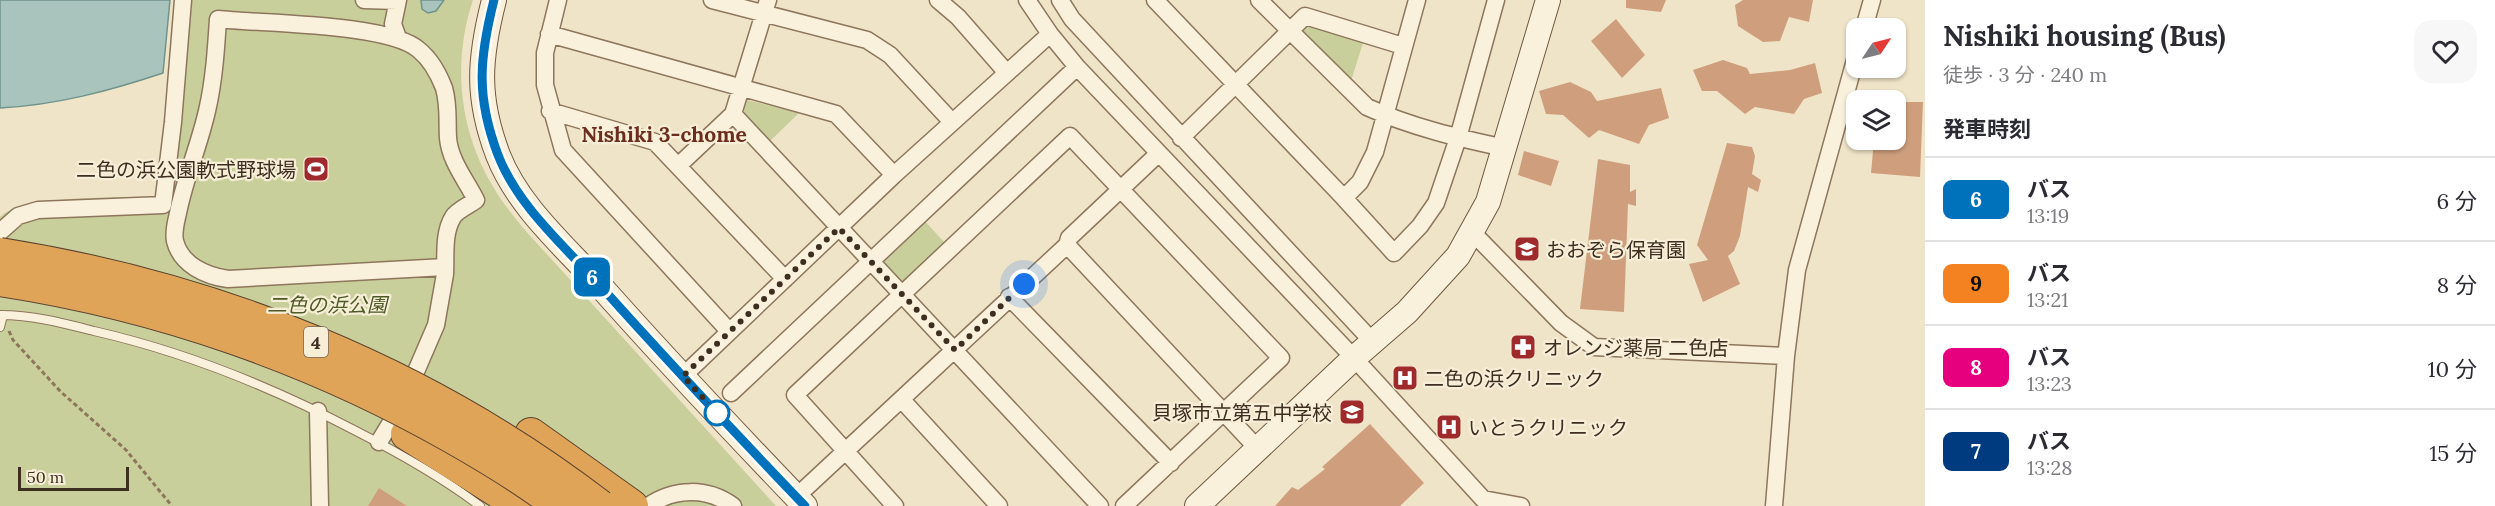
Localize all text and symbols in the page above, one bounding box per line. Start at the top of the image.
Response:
north arrow [1846,18,1906,78]
map controls [1846,18,1906,150]
text: Nishiki housing (Bus) [1943,18,2226,54]
button: heart [2414,20,2477,83]
text: 徒歩 · 3 分 · 240 m [1943,62,2107,87]
button: layers [1846,90,1906,150]
text: 発車時刻 [1943,115,2031,143]
district label: Nishiki 3-chome [581,121,747,148]
sports icon: 二色の浜公園軟式野球場 [301,154,331,184]
place label: 二色の浜公園軟式野球場 [76,157,296,182]
text: バス [2027,175,2071,203]
text: 6 [1970,186,1982,213]
text: 6 分 [2436,187,2477,215]
text: 13:19 [2027,203,2069,228]
school or university icon: おおぞら保育園 [1512,234,1542,264]
place label: おおぞら保育園 [1546,237,1686,262]
line badge: 6 [572,258,612,296]
text: バス [2027,259,2071,287]
text: 6 [586,264,598,291]
your location [1009,269,1039,299]
text: 9 [1970,270,1982,297]
text: 8 分 [2437,271,2477,299]
text: 13:21 [2027,287,2068,312]
park label: 二色の浜公園 [267,292,390,317]
road number: 4 [304,327,328,357]
pharmacy icon: オレンジ薬局 二色店 [1508,332,1538,362]
place label: オレンジ薬局 二色店 [1543,335,1728,360]
text: バス [2027,343,2071,371]
text: 8 [1970,354,1982,381]
text: 10 分 [2428,355,2477,383]
hospital icon: 二色の浜クリニック [1390,363,1420,393]
place label: 二色の浜クリニック [1424,366,1604,391]
text: 13:23 [2027,371,2072,396]
school or university icon: 貝塚市立第五中学校 [1337,397,1367,427]
unlabelled marker [704,400,730,426]
place label: 貝塚市立第五中学校 [1152,400,1332,425]
hospital icon: いとうクリニック [1434,412,1464,442]
place label: いとうクリニック [1468,415,1628,440]
text: バス [2027,427,2071,455]
text: 7 [1971,438,1981,465]
text: 15 分 [2429,439,2477,467]
text: 13:28 [2027,455,2072,480]
scale bar [18,464,129,492]
text: 50 m [27,467,64,487]

